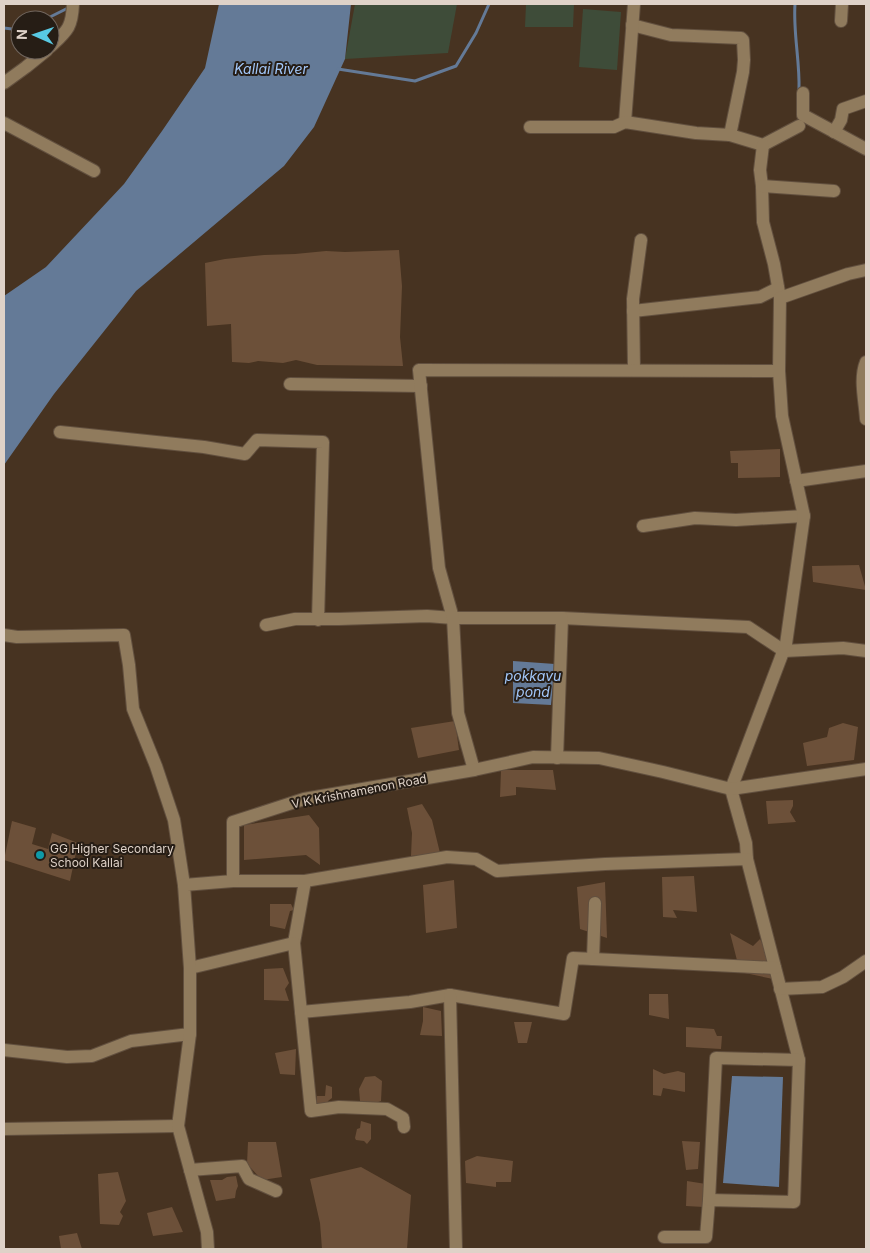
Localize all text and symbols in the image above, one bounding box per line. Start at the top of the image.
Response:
north arrow [10,10,60,60]
text: N [13,29,30,40]
water label: Kallai River [234,60,308,77]
water label: pokkavu pond [504,667,561,700]
street label: V K Krishnamenon Road [290,771,428,811]
place label: GG Higher Secondary School Kallai [50,841,174,870]
marker: GG Higher Secondary School Kallai [34,849,46,861]

